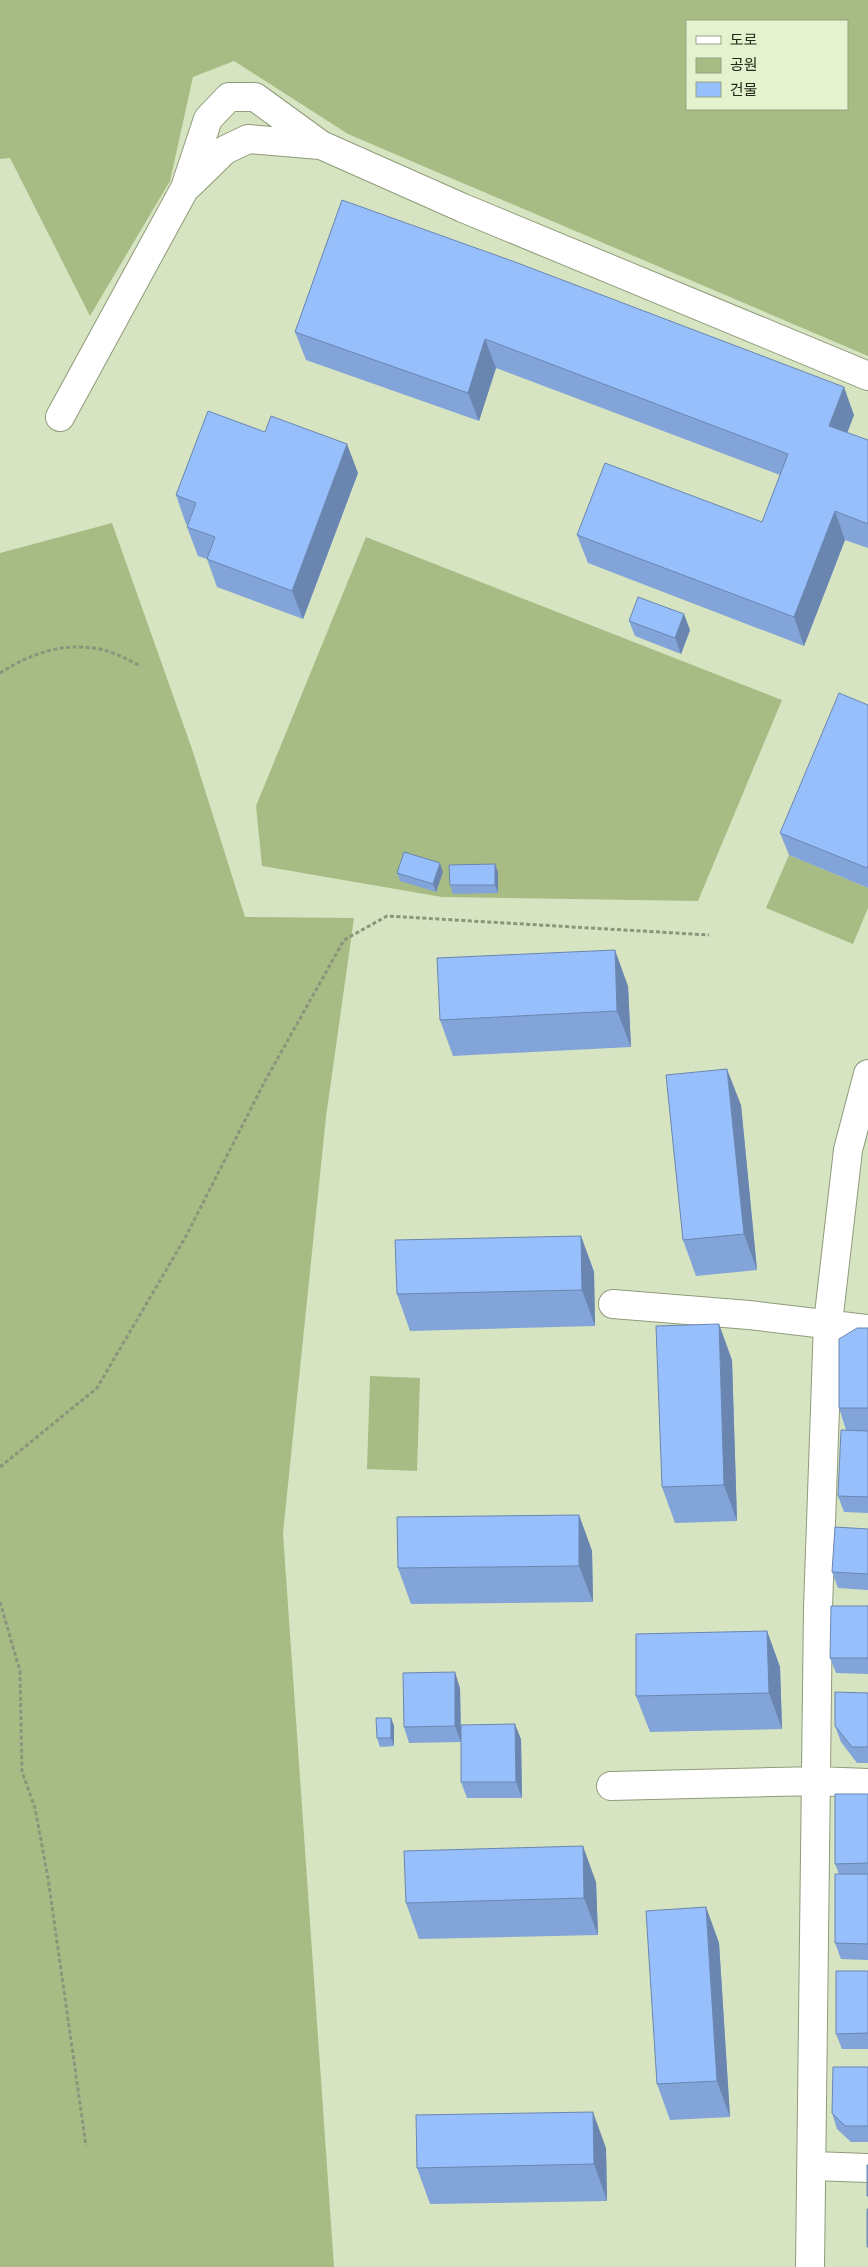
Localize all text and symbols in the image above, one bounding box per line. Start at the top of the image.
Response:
legend [686,20,848,110]
text: 도로 [730,29,758,49]
text: 공원 [730,54,758,74]
text: 건물 [730,79,758,99]

